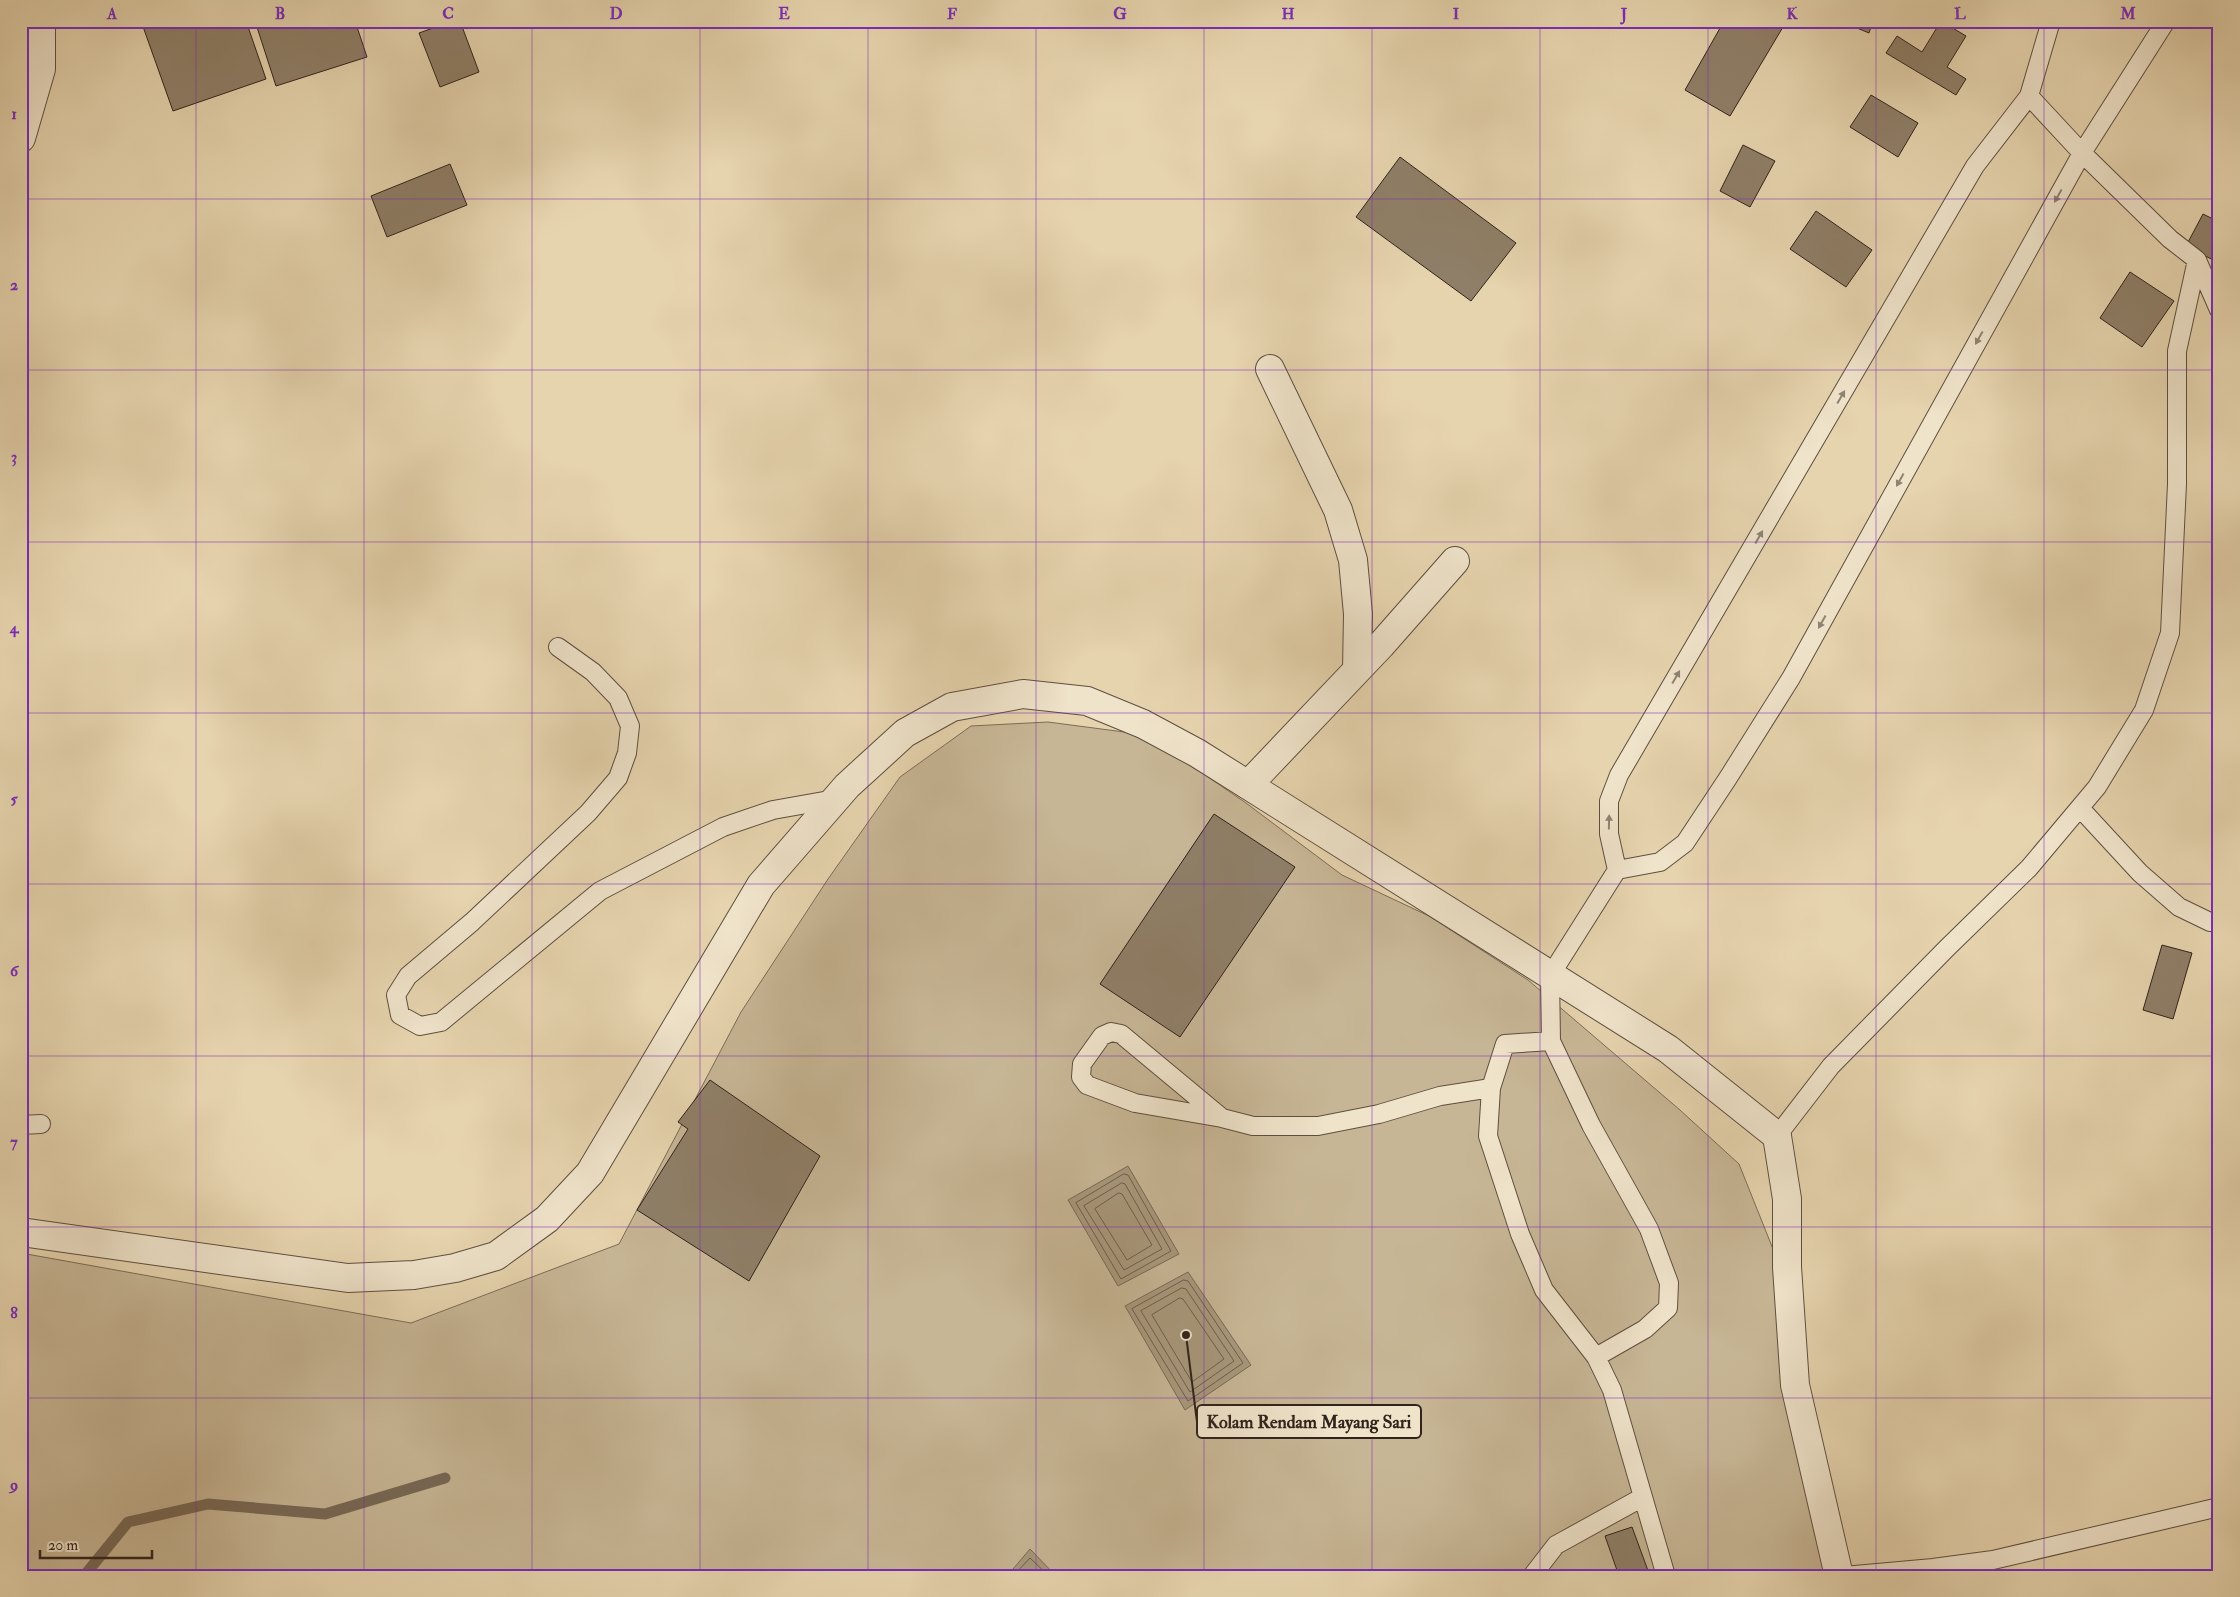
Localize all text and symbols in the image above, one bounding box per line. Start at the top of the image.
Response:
text: A [106,4,118,24]
text: B [275,4,285,24]
text: C [442,4,454,24]
text: D [609,4,623,24]
text: E [778,4,790,24]
text: F [947,4,957,24]
text: G [1113,4,1127,24]
text: H [1281,4,1295,24]
text: I [1453,4,1460,24]
text: J [1620,4,1628,25]
text: K [1786,4,1798,24]
text: L [1954,4,1966,24]
text: M [2119,4,2136,24]
text: 1 [11,104,17,124]
one-way arrow [2054,189,2062,203]
text: 2 [10,275,18,295]
one-way arrow [1975,331,1983,345]
one-way arrow [1837,390,1845,405]
text: 3 [11,447,17,467]
one-way arrow [1896,473,1904,487]
one-way arrow [1754,531,1763,544]
one-way arrow [1817,616,1826,629]
text: 4 [9,618,20,638]
one-way arrow [1672,671,1681,684]
text: 5 [10,789,18,809]
one-way arrow [1605,814,1613,830]
text: 6 [10,961,20,981]
text: 7 [10,1132,18,1152]
text: 8 [10,1303,18,1323]
callout: Kolam Rendam Mayang Sari [1197,1405,1421,1438]
text: Kolam Rendam Mayang Sari [1207,1411,1412,1434]
text: 9 [8,1475,18,1495]
scale bar [40,1527,152,1559]
text: 20 m [48,1536,78,1555]

